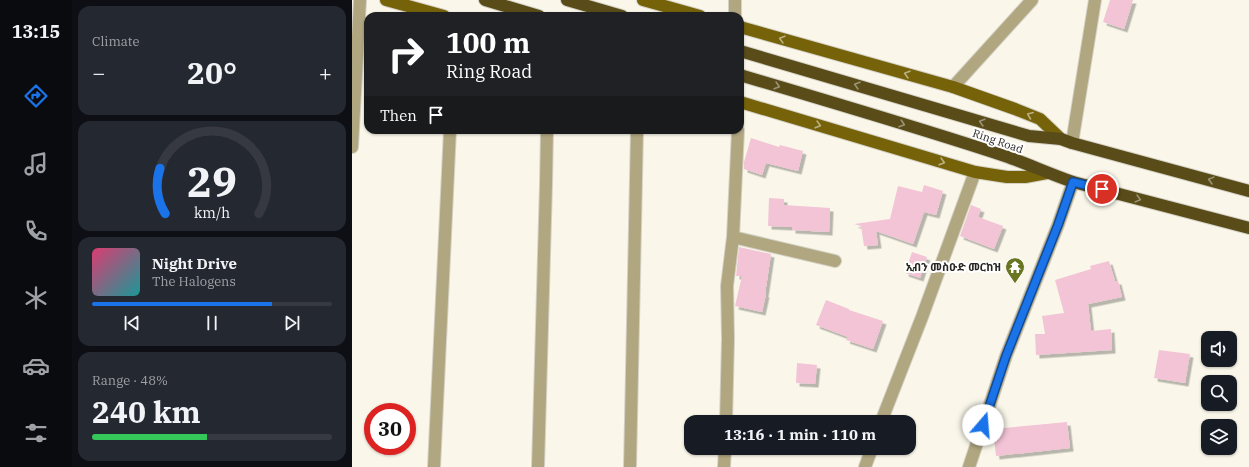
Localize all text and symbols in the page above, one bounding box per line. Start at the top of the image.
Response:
text: 13:15 [12,20,60,43]
text: 100 m [446,24,530,61]
icon: right [380,28,432,80]
text: Climate [92,33,139,50]
one-way arrow [779,35,786,44]
text: 20° [187,53,237,92]
text: − [92,58,105,87]
text: + [319,58,332,87]
text: Ring Road [446,60,532,83]
one-way arrow [904,70,911,79]
one-way arrow [774,81,781,90]
one-way arrow [854,81,861,90]
icon: directions [22,82,50,110]
icon: arrive [425,104,447,126]
text: Then [380,106,417,125]
one-way arrow [1027,112,1034,120]
one-way arrow [979,118,986,127]
one-way arrow [898,119,905,128]
one-way arrow [814,120,821,129]
street label: Ring Road [971,126,1025,156]
icon: music [22,150,50,178]
text: 29 [187,154,237,208]
one-way arrow [939,157,946,166]
pin [1085,172,1119,206]
one-way arrow [1208,177,1215,185]
icon: arrive [1091,178,1113,200]
one-way arrow [1135,194,1142,203]
text: km/h [194,202,230,221]
icon: phone [22,217,50,245]
text: Night Drive [152,254,237,273]
temple icon: ኢብን መስዑድ መርከዝ [1004,256,1026,284]
place label: ኢብን መስዑድ መርከዝ [906,260,1001,274]
text: The Halogens [152,273,236,290]
icon: climate [22,284,50,312]
icon: previous [121,312,143,334]
icon: pause [201,312,223,334]
icon: next [281,312,303,334]
map controls [1201,331,1237,455]
button: sound [1201,331,1237,367]
icon: car [22,352,50,380]
text: Range · 48% [92,372,168,389]
button: search [1201,375,1237,411]
text: 240 km [92,392,201,431]
speed limit sign: 30 [364,403,416,455]
position arrow [962,404,1004,446]
icon: filters [22,419,50,447]
button: layers [1201,419,1237,455]
text: 13:16 · 1 min · 110 m [724,425,876,444]

